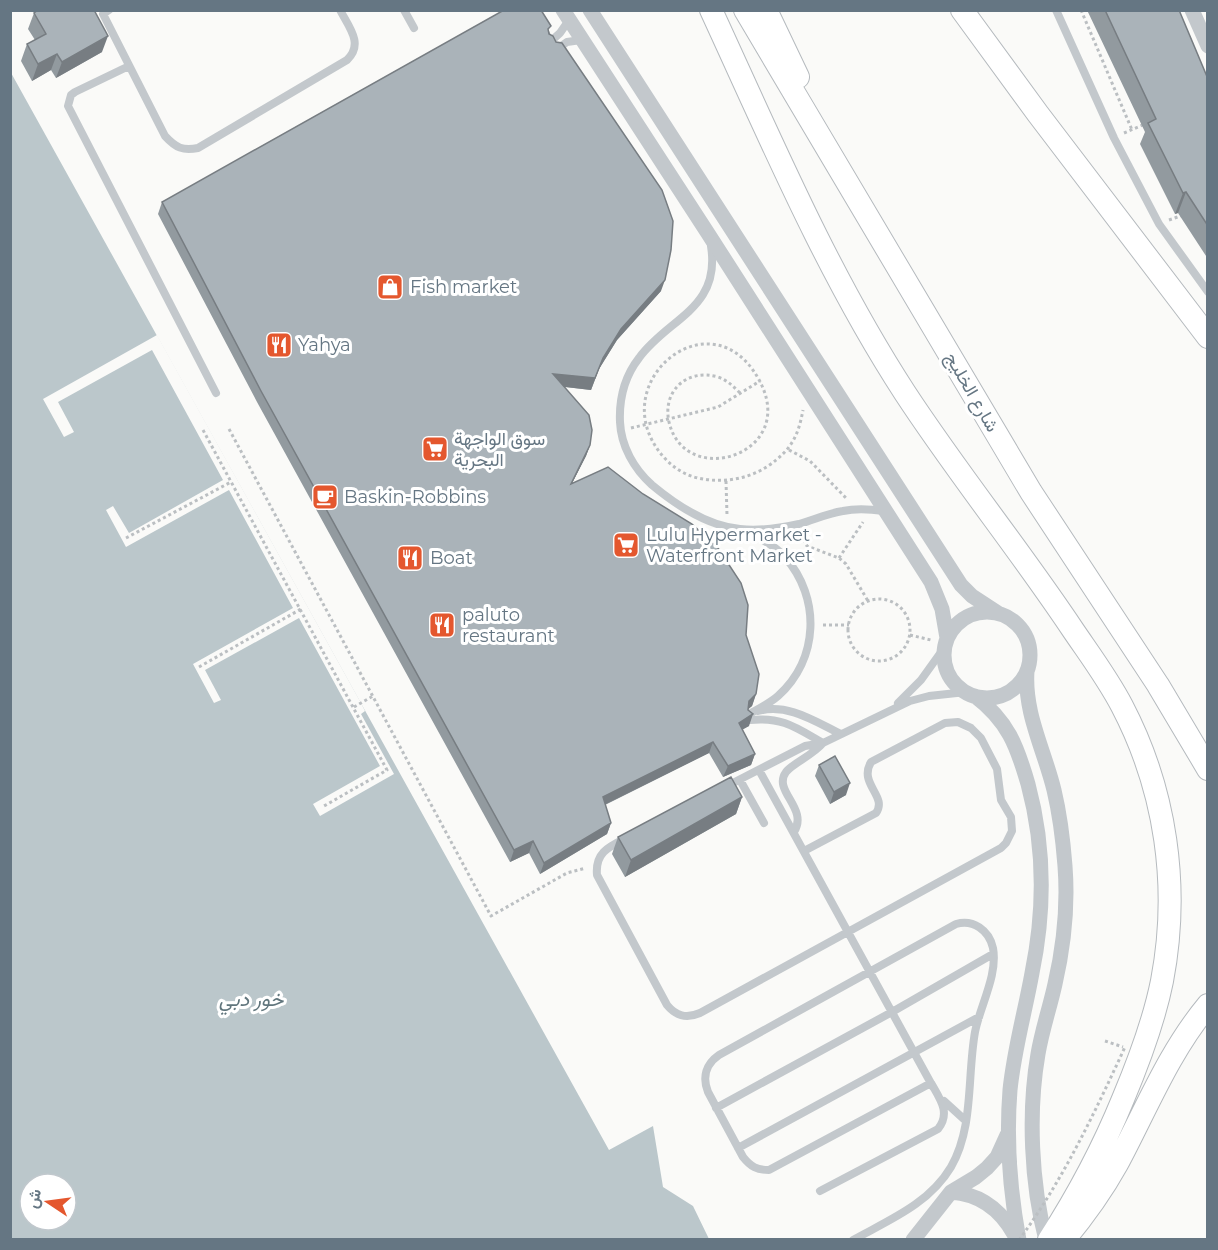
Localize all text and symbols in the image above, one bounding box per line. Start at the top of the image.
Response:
shop icon: Fish market [375,272,405,302]
place label: Fish market [410,276,517,298]
restaurant icon: Yahya [264,330,294,360]
place label: Yahya [298,334,351,356]
street label: شارع الخليج [940,348,1004,436]
place label: سوق الواجهة البحرية [454,428,545,471]
supermarket icon: سوق الواجهة البحرية [420,434,450,464]
cafe icon: Baskin-Robbins [310,482,340,512]
place label: Baskin-Robbins [344,486,486,508]
place label: Lulu Hypermarket - Waterfront Market [646,524,822,567]
supermarket icon: Lulu Hypermarket - Waterfront Market [611,530,641,560]
restaurant icon: Boat [395,543,425,573]
place label: Boat [430,547,473,569]
place label: paluto restaurant [462,604,555,647]
restaurant icon: paluto restaurant [427,610,457,640]
water label: خور دبي [219,987,284,1016]
north arrow [18,1172,78,1232]
text: ش [22,1187,45,1210]

